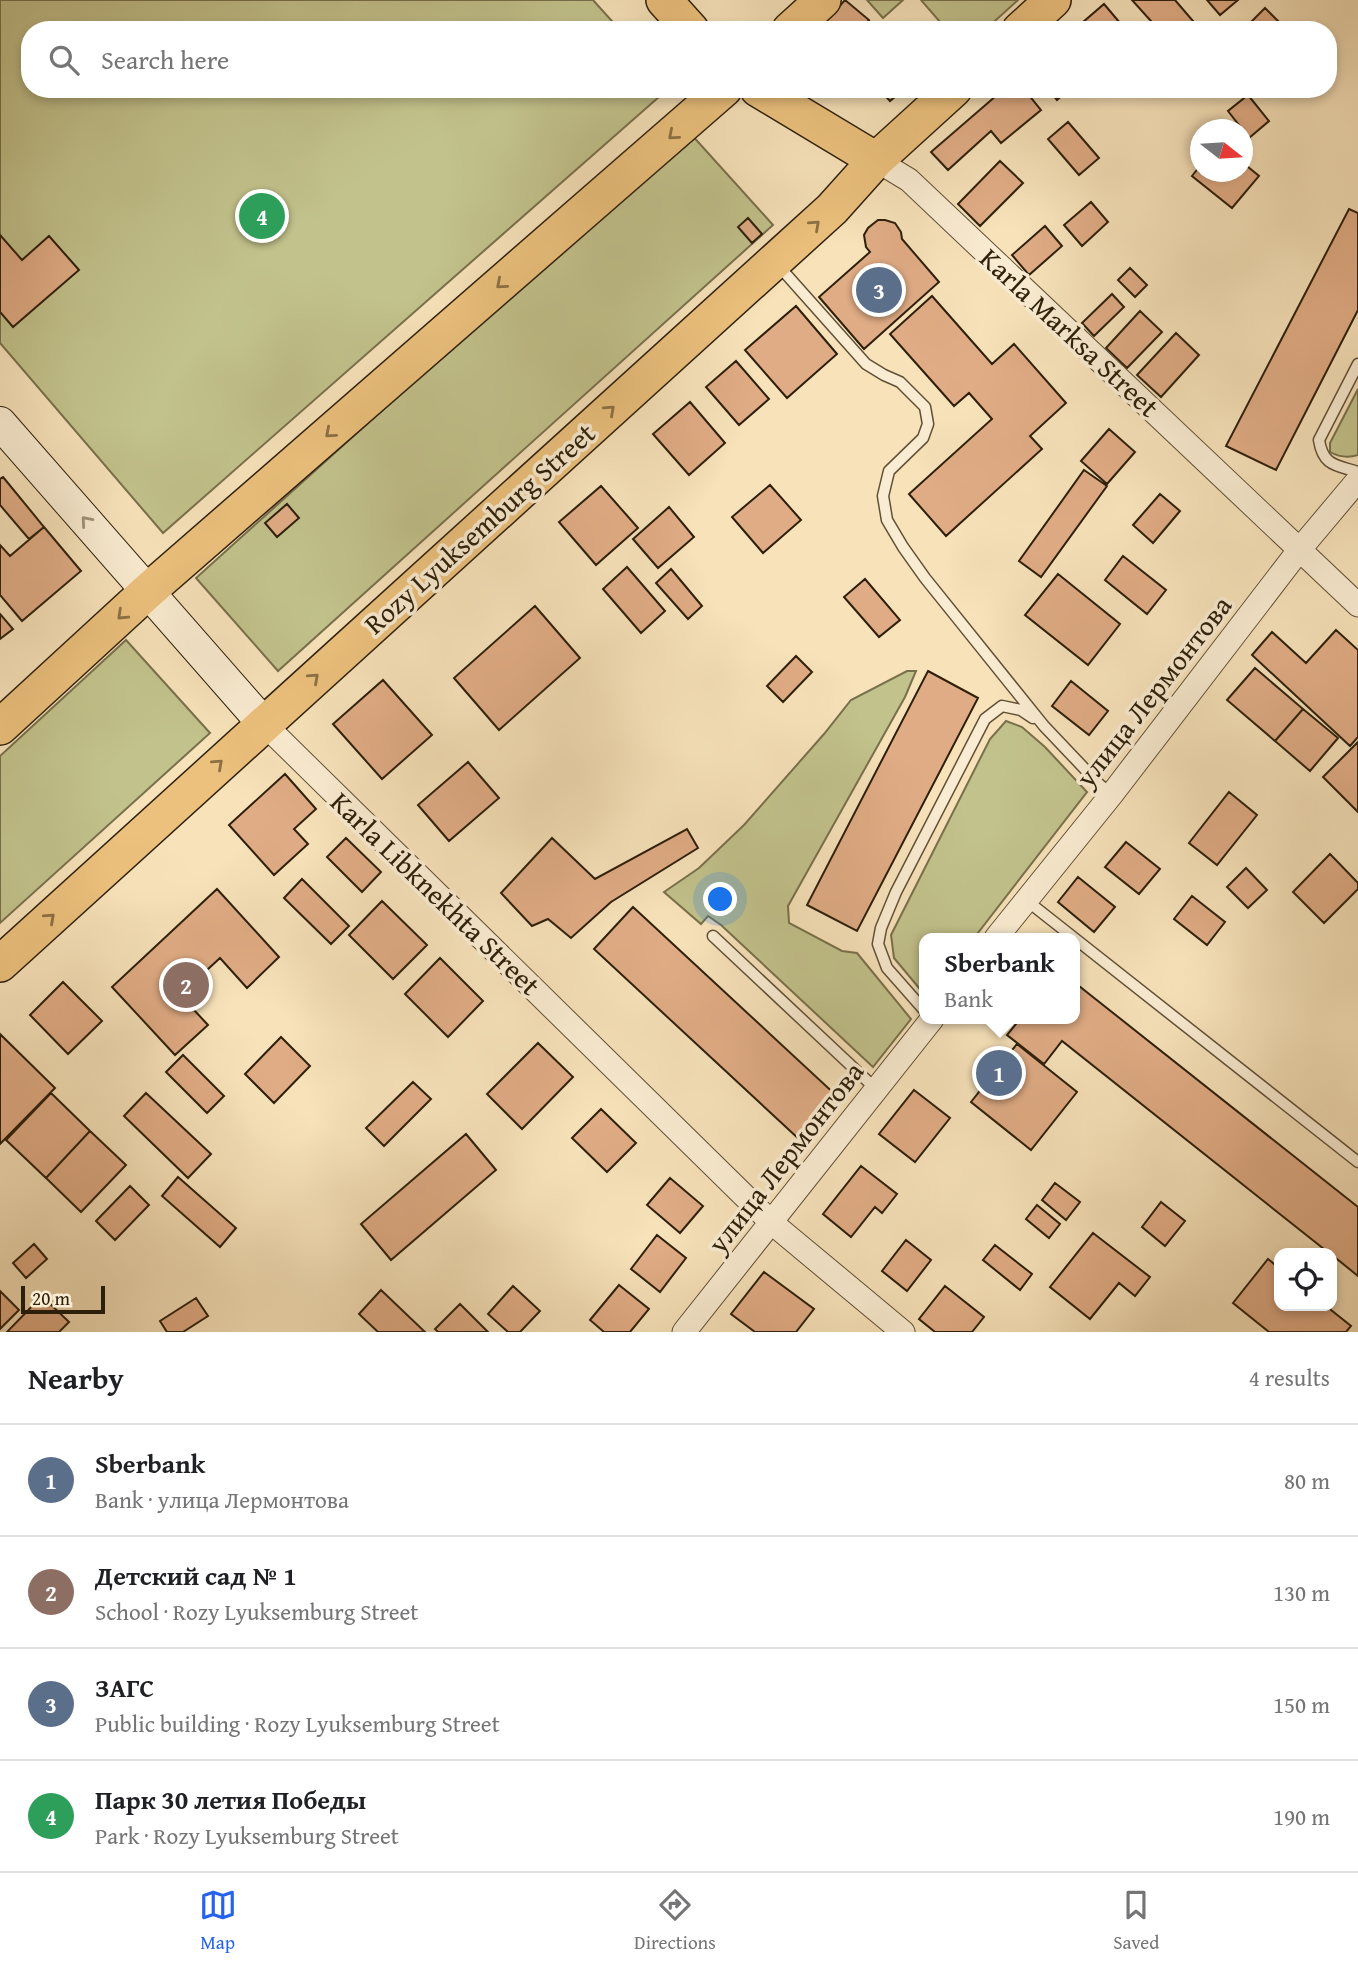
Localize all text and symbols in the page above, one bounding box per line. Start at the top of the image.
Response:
search box [21,21,1337,98]
text: Search here [101,40,229,79]
icon: search [45,41,83,79]
north arrow [1190,119,1253,182]
one-way arrow [669,127,682,139]
pin: 4 [239,190,285,242]
one-way arrow [807,221,820,233]
street label: Karla Marksa Street [971,238,1169,426]
pin: 3 [856,264,902,316]
one-way arrow [497,276,510,288]
one-way arrow [602,406,615,419]
street label: Rozy Lyuksemburg Street [354,413,604,643]
one-way arrow [325,425,338,437]
one-way arrow [82,516,94,529]
street label: улица Лермонтова [1064,586,1241,796]
one-way arrow [117,606,130,619]
one-way arrow [306,674,319,686]
one-way arrow [210,760,223,772]
street label: Karla Libknekhta Street [322,782,550,1004]
your location [703,882,737,916]
one-way arrow [42,913,55,926]
popup [919,933,1080,1024]
text: Sberbank [944,943,1055,982]
pin: 2 [163,959,209,1011]
text: Bank [944,982,993,1015]
pin: 1 [976,1047,1022,1099]
street label: улица Лермонтова [696,1052,873,1262]
map controls [1274,1248,1337,1311]
button: locate [1274,1248,1337,1311]
scale bar [21,1283,105,1315]
text: 20 m [32,1284,70,1312]
text: Nearby [28,1356,124,1400]
text: 4 results [1249,1361,1330,1394]
text: Sberbank [95,1444,205,1483]
text: 1 [45,1464,57,1497]
text: 80 m [1284,1464,1330,1497]
text: Bank · улица Лермонтова [95,1483,349,1516]
text: Детский сад № 1 [95,1556,297,1595]
text: 2 [45,1576,57,1609]
text: 130 m [1273,1576,1330,1609]
text: School · Rozy Lyuksemburg Street [95,1595,418,1628]
text: ЗАГС [95,1668,154,1707]
text: 3 [45,1688,57,1721]
text: 150 m [1273,1688,1330,1721]
text: Public building · Rozy Lyuksemburg Street [95,1707,500,1740]
text: Парк 30 летия Победы [95,1780,366,1819]
text: 4 [45,1800,57,1833]
text: 190 m [1273,1800,1330,1833]
text: Park · Rozy Lyuksemburg Street [95,1819,399,1852]
tab: Map [199,1886,237,1956]
tab: Directions [634,1886,716,1956]
tab: Saved [1113,1886,1159,1956]

